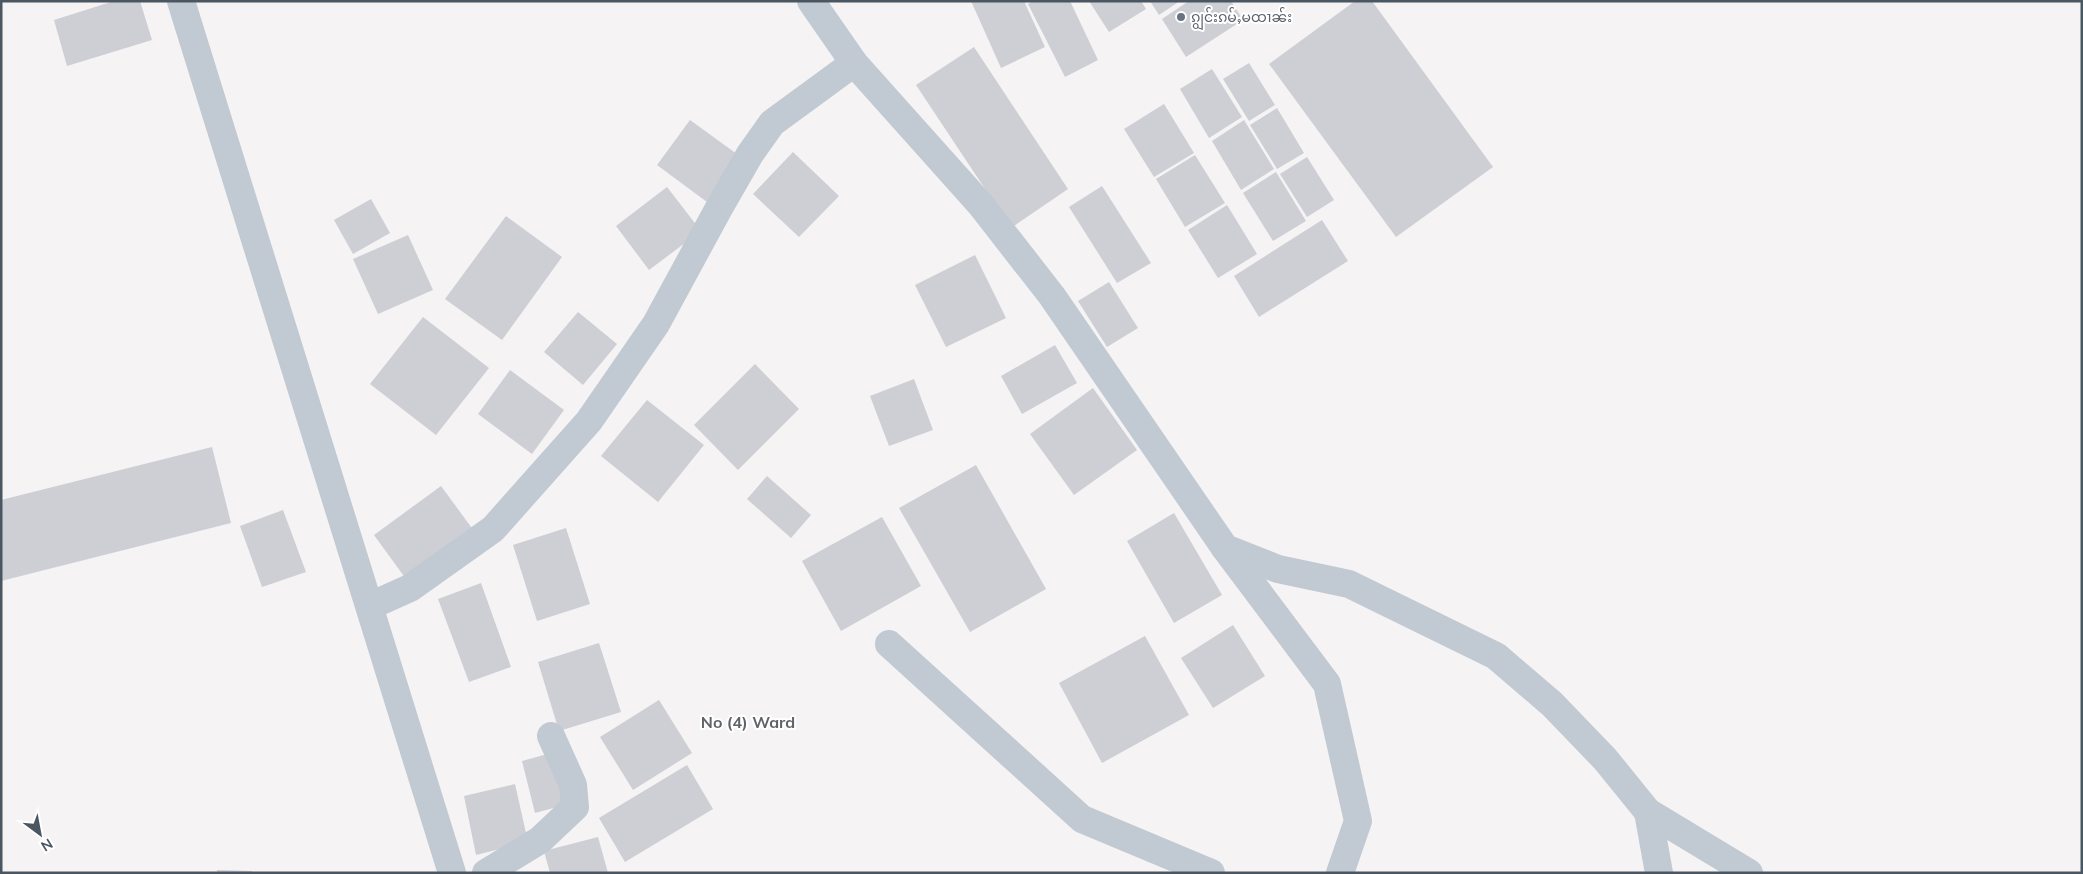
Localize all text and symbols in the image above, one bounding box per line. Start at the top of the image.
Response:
place label: ၵျွင်းၵမ်ႇမထၢၼ်း [1191,7,1292,30]
marker: ၵျွင်းၵမ်ႇမထၢၼ်း [1175,11,1187,23]
district label: No (4) Ward [701,712,795,732]
north arrow [15,809,65,859]
text: N [38,835,56,855]

